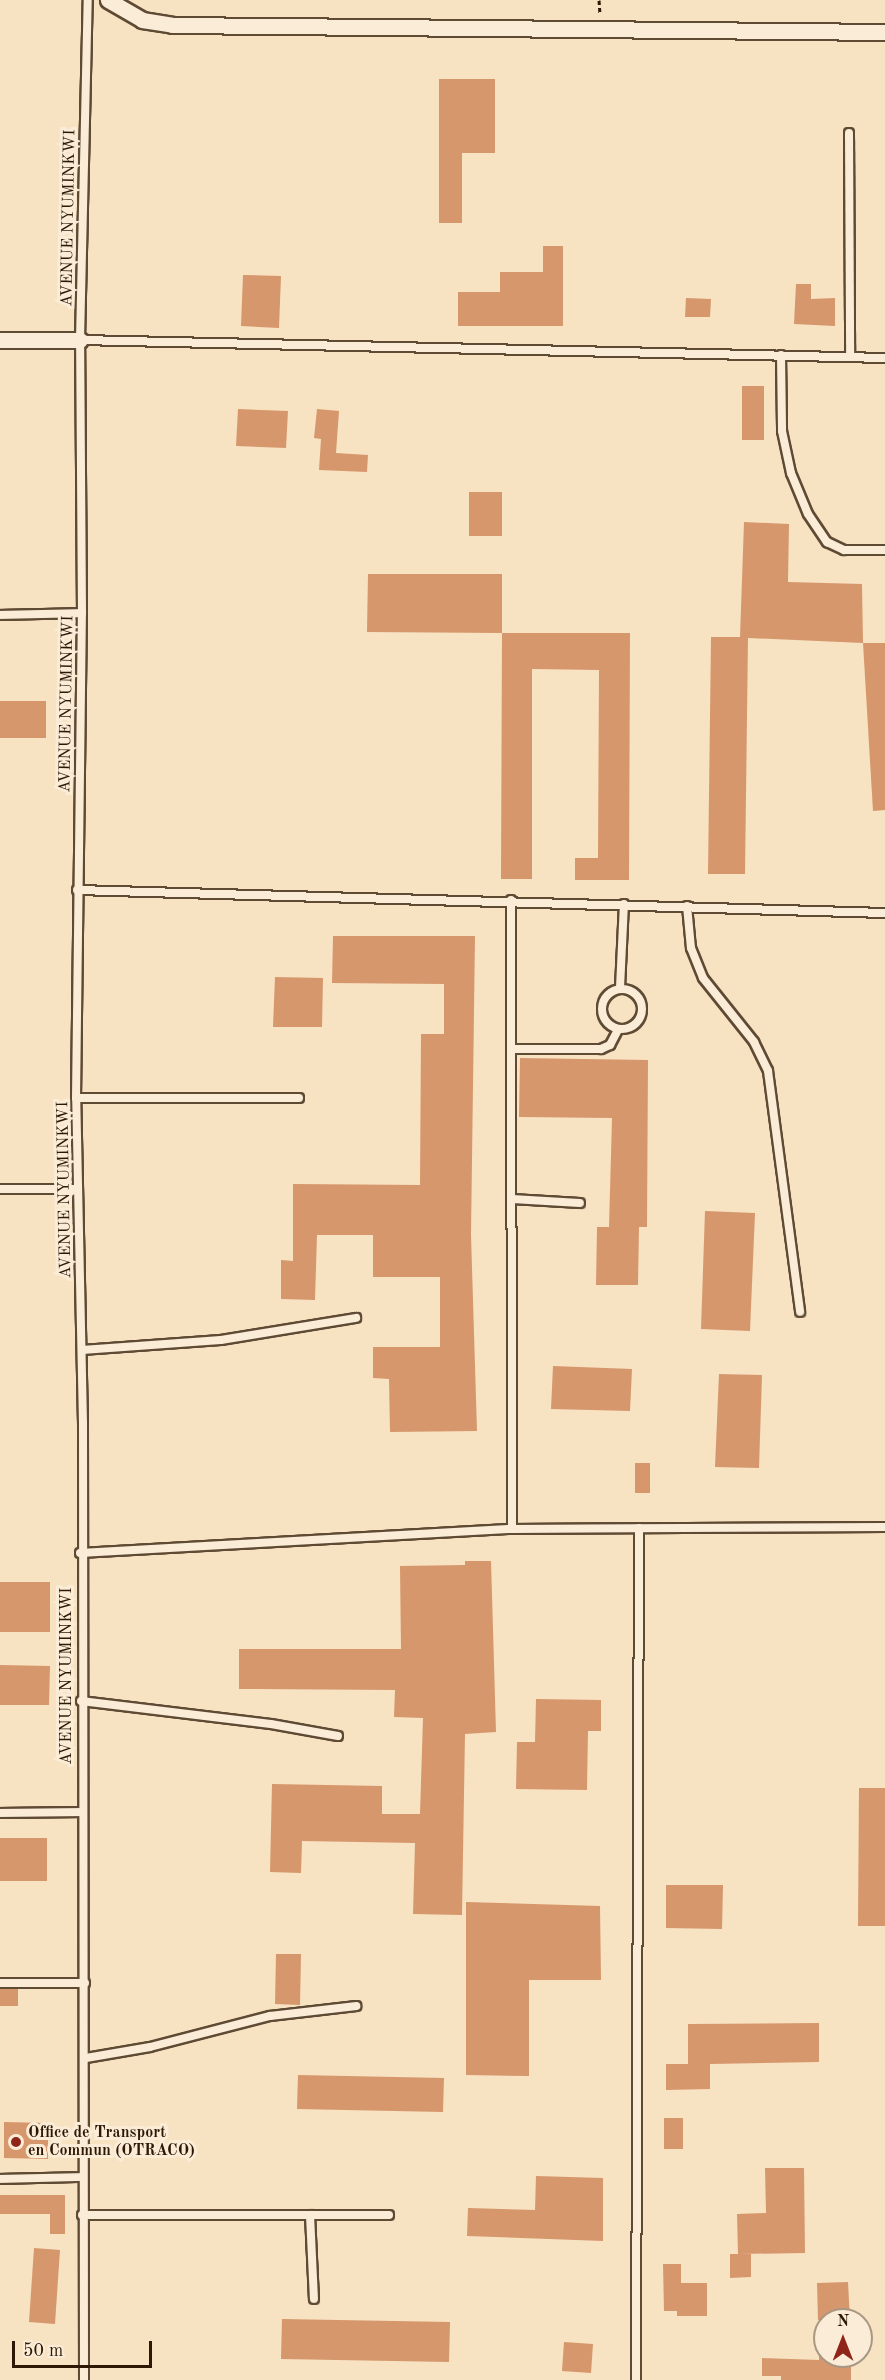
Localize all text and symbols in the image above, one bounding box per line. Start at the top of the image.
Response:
street label: AVENUE NYUMINKWI [58,129,80,307]
street label: AVENUE NYUMINKWI [56,615,78,793]
street label: AVENUE NYUMINKWI [54,1101,76,1279]
street label: AVENUE NYUMINKWI [57,1587,77,1765]
place label: Office de Transport en Commun (OTRACO) [28,2123,195,2161]
marker: Office de Transport en Commun (OTRACO) [9,2135,23,2149]
north arrow [813,2308,873,2368]
text: N [837,2314,849,2330]
scale bar [15,2329,154,2367]
text: 50 m [23,2342,63,2360]

